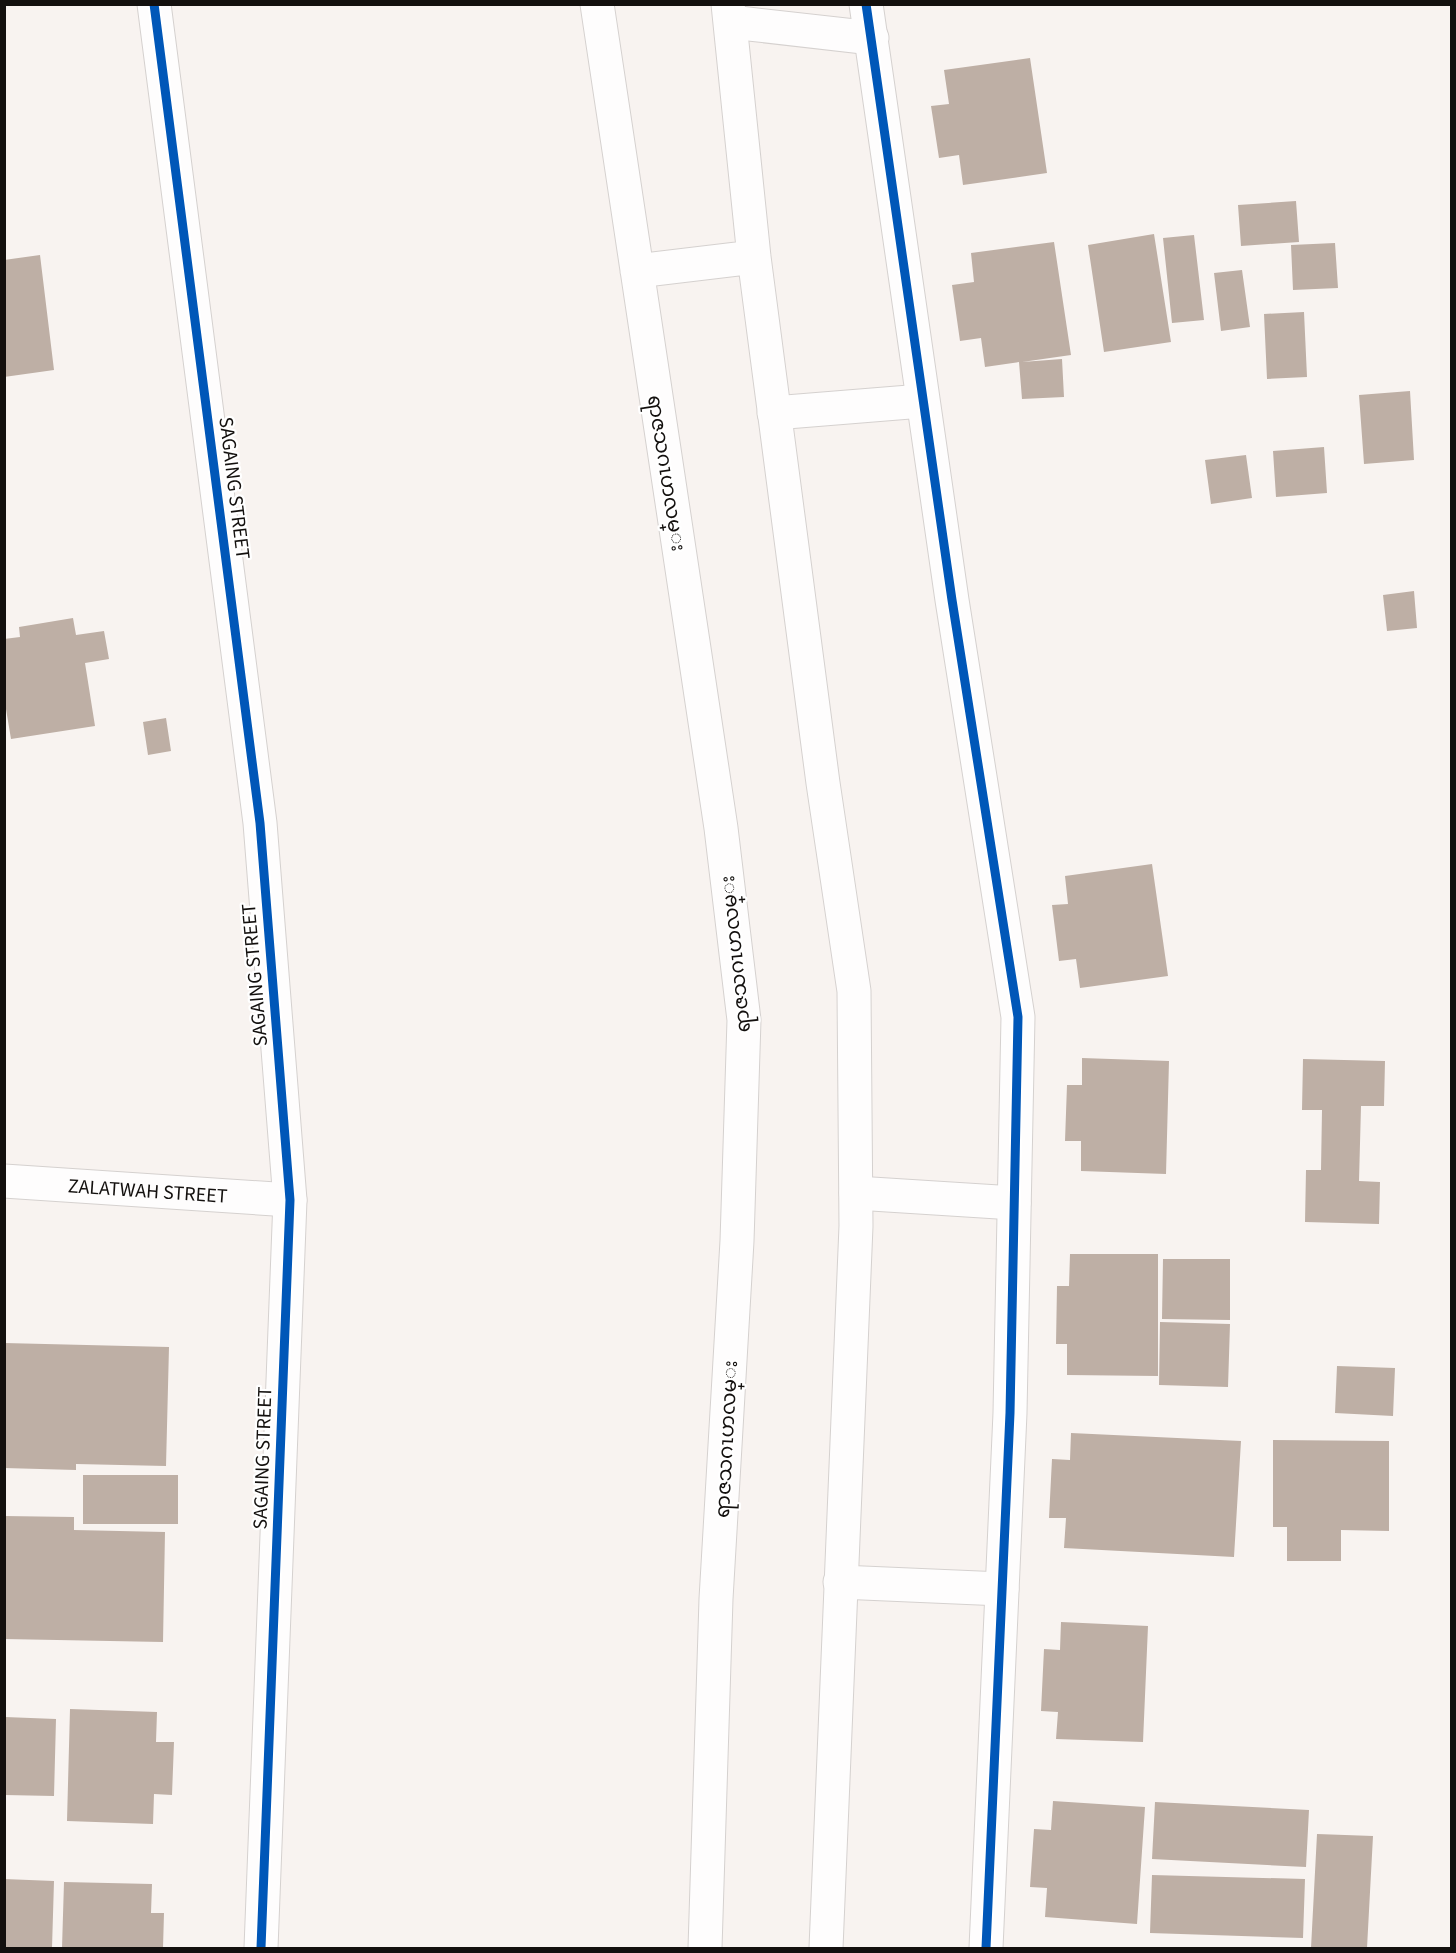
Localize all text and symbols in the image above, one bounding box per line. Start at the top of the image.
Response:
street label: ရာဇသဂၤဟလမ္း [639,393,692,553]
street label: SAGAING STREET [211,415,257,561]
street label: ရာဇသဂၤဟလမ္း [714,874,759,1034]
street label: SAGAING STREET [235,902,275,1047]
street label: ZALATWAH STREET [67,1172,228,1211]
street label: ရာဇသဂၤဟလမ္း [709,1360,746,1519]
street label: SAGAING STREET [247,1386,279,1530]

